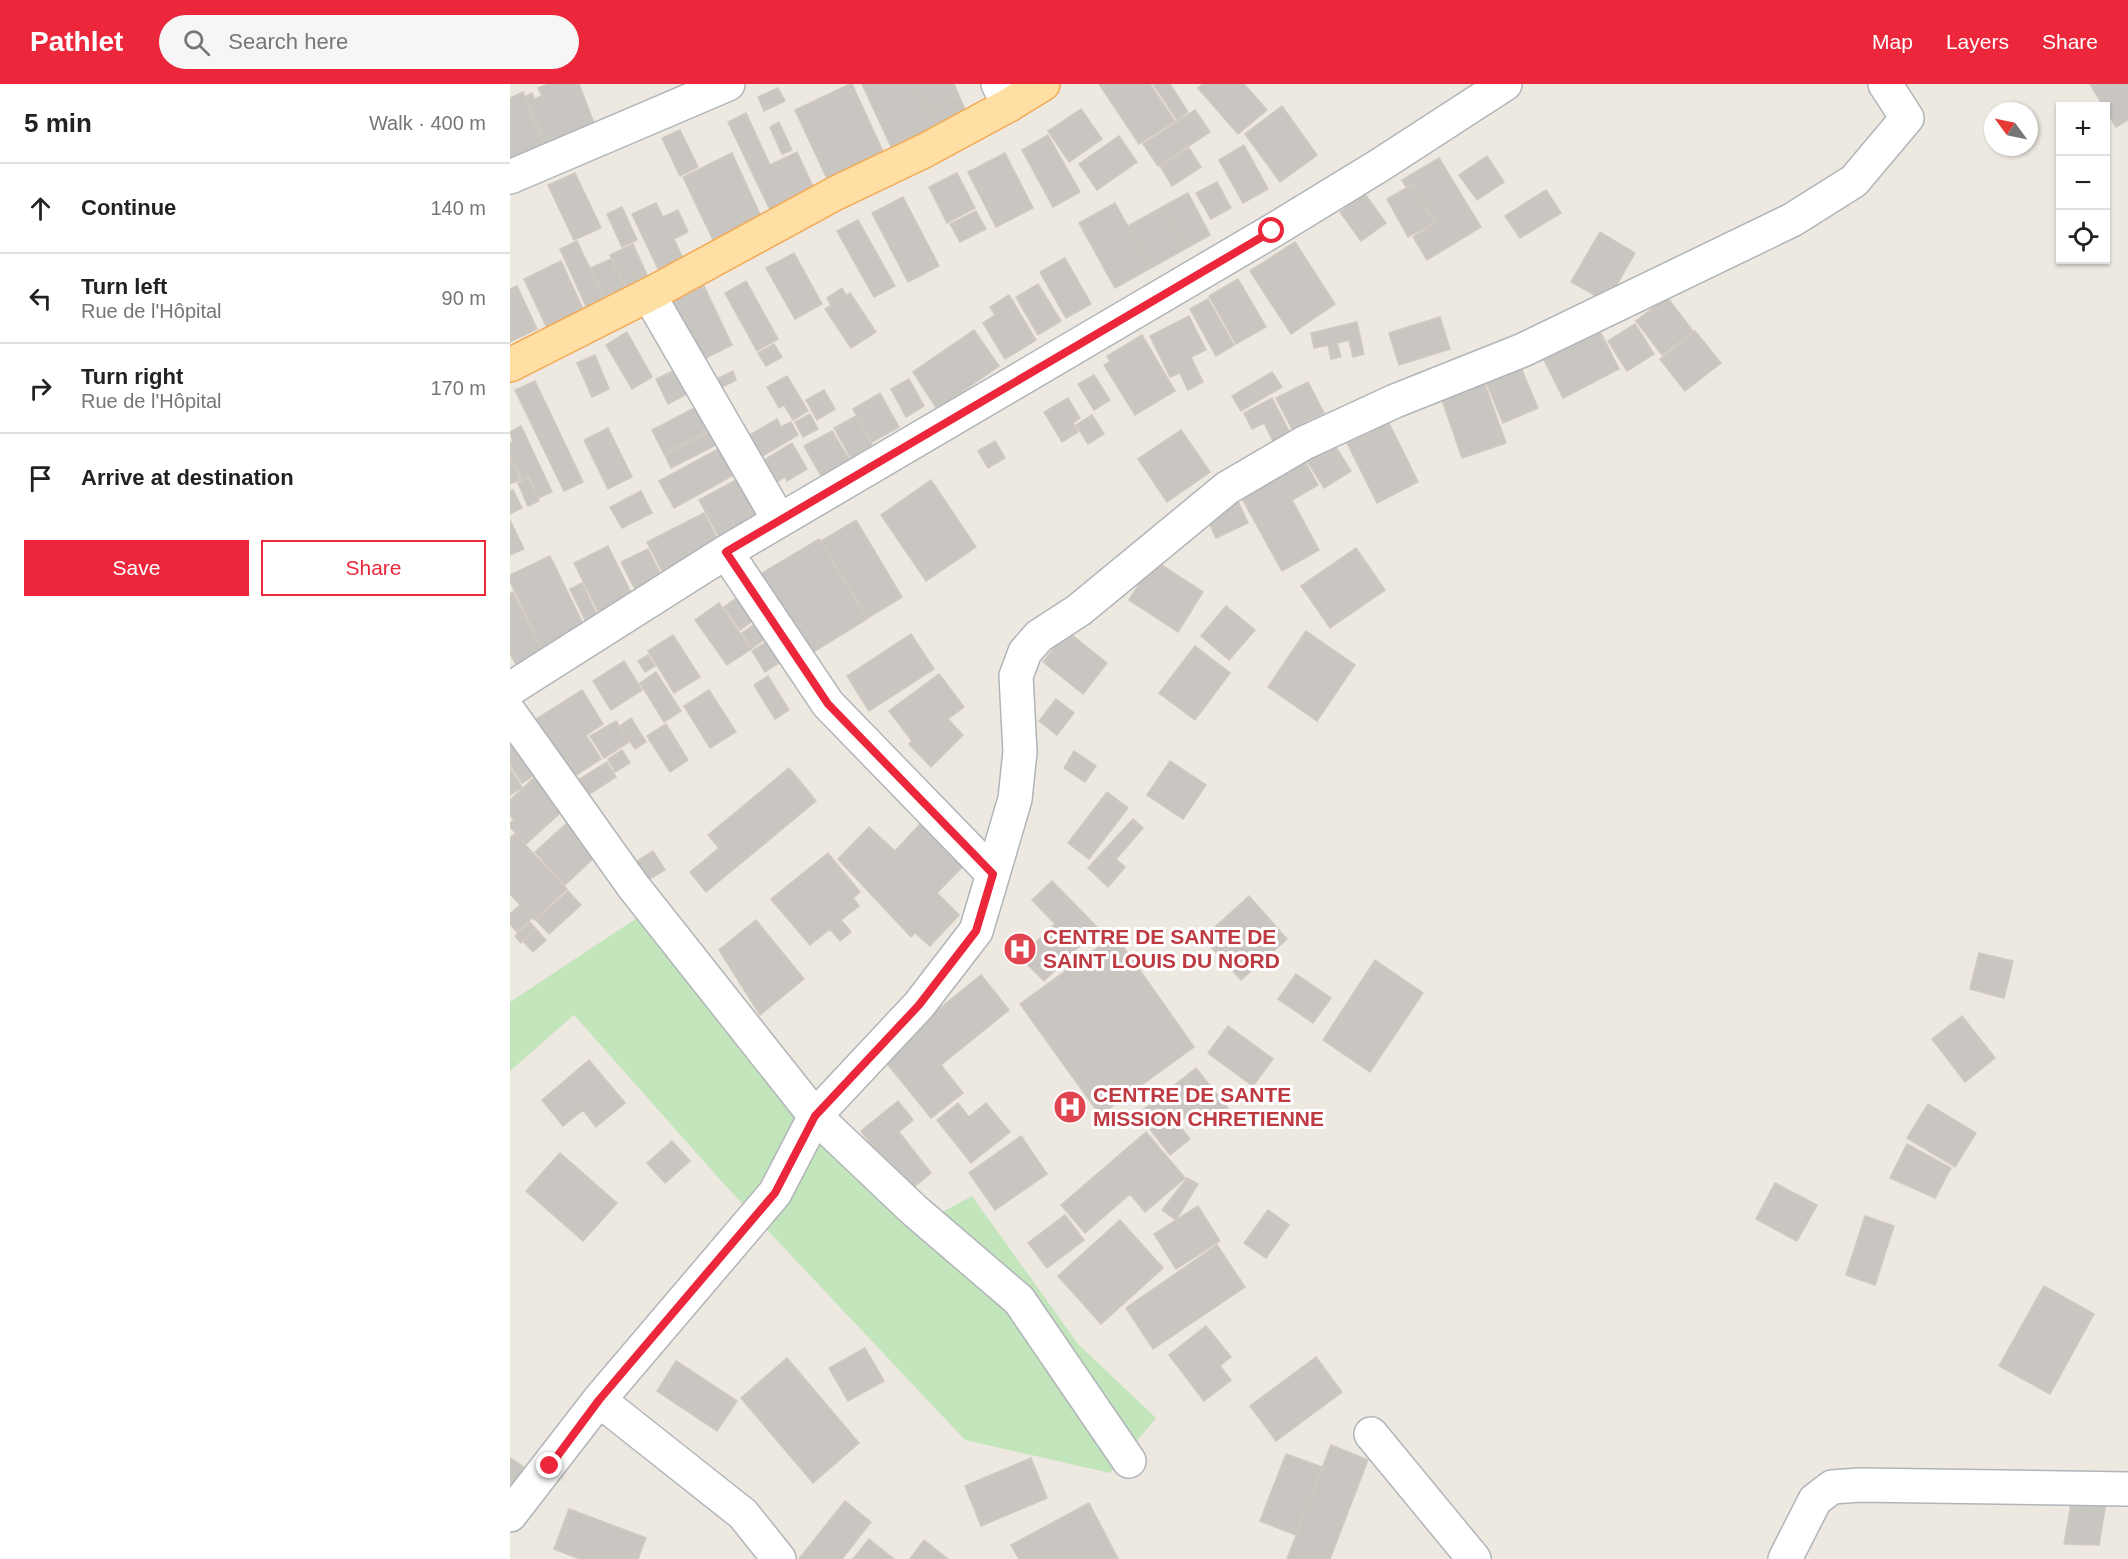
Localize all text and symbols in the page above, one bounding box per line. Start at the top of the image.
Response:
search box [159,15,579,69]
text: Pathlet [30,26,123,57]
icon: search [180,26,213,59]
text: Search here [228,29,348,54]
text: Map [1872,30,1913,53]
text: Layers [1946,30,2009,53]
text: Share [2042,30,2098,53]
north arrow [1984,102,2038,156]
map controls [2056,102,2110,264]
button: + [2056,102,2110,156]
text: 5 min [24,108,92,138]
text: Walk · 400 m [369,112,486,134]
button: − [2056,156,2110,210]
icon: ahead [24,192,57,225]
text: Continue [81,195,176,220]
text: 140 m [430,197,486,219]
button: locate [2056,210,2110,264]
route start [1258,217,1284,243]
text: Turn left [81,274,167,299]
icon: left [24,282,57,315]
text: 90 m [442,287,486,309]
text: Rue de l'Hôpital [81,300,222,322]
text: Turn right [81,364,183,389]
icon: right [24,372,57,405]
text: 170 m [430,377,486,399]
text: Rue de l'Hôpital [81,390,222,412]
icon: arrive [24,462,57,495]
text: Arrive at destination [81,465,294,490]
button: Save [24,540,249,596]
button: Share [261,540,486,596]
place label: CENTRE DE SANTE DE SAINT LOUIS DU NORD [1043,925,1280,972]
hospital icon: CENTRE DE SANTE DE SAINT LOUIS DU NORD [1002,931,1038,967]
place label: CENTRE DE SANTE MISSION CHRETIENNE [1093,1083,1324,1130]
hospital icon: CENTRE DE SANTE MISSION CHRETIENNE [1052,1089,1088,1125]
route end [536,1452,562,1478]

